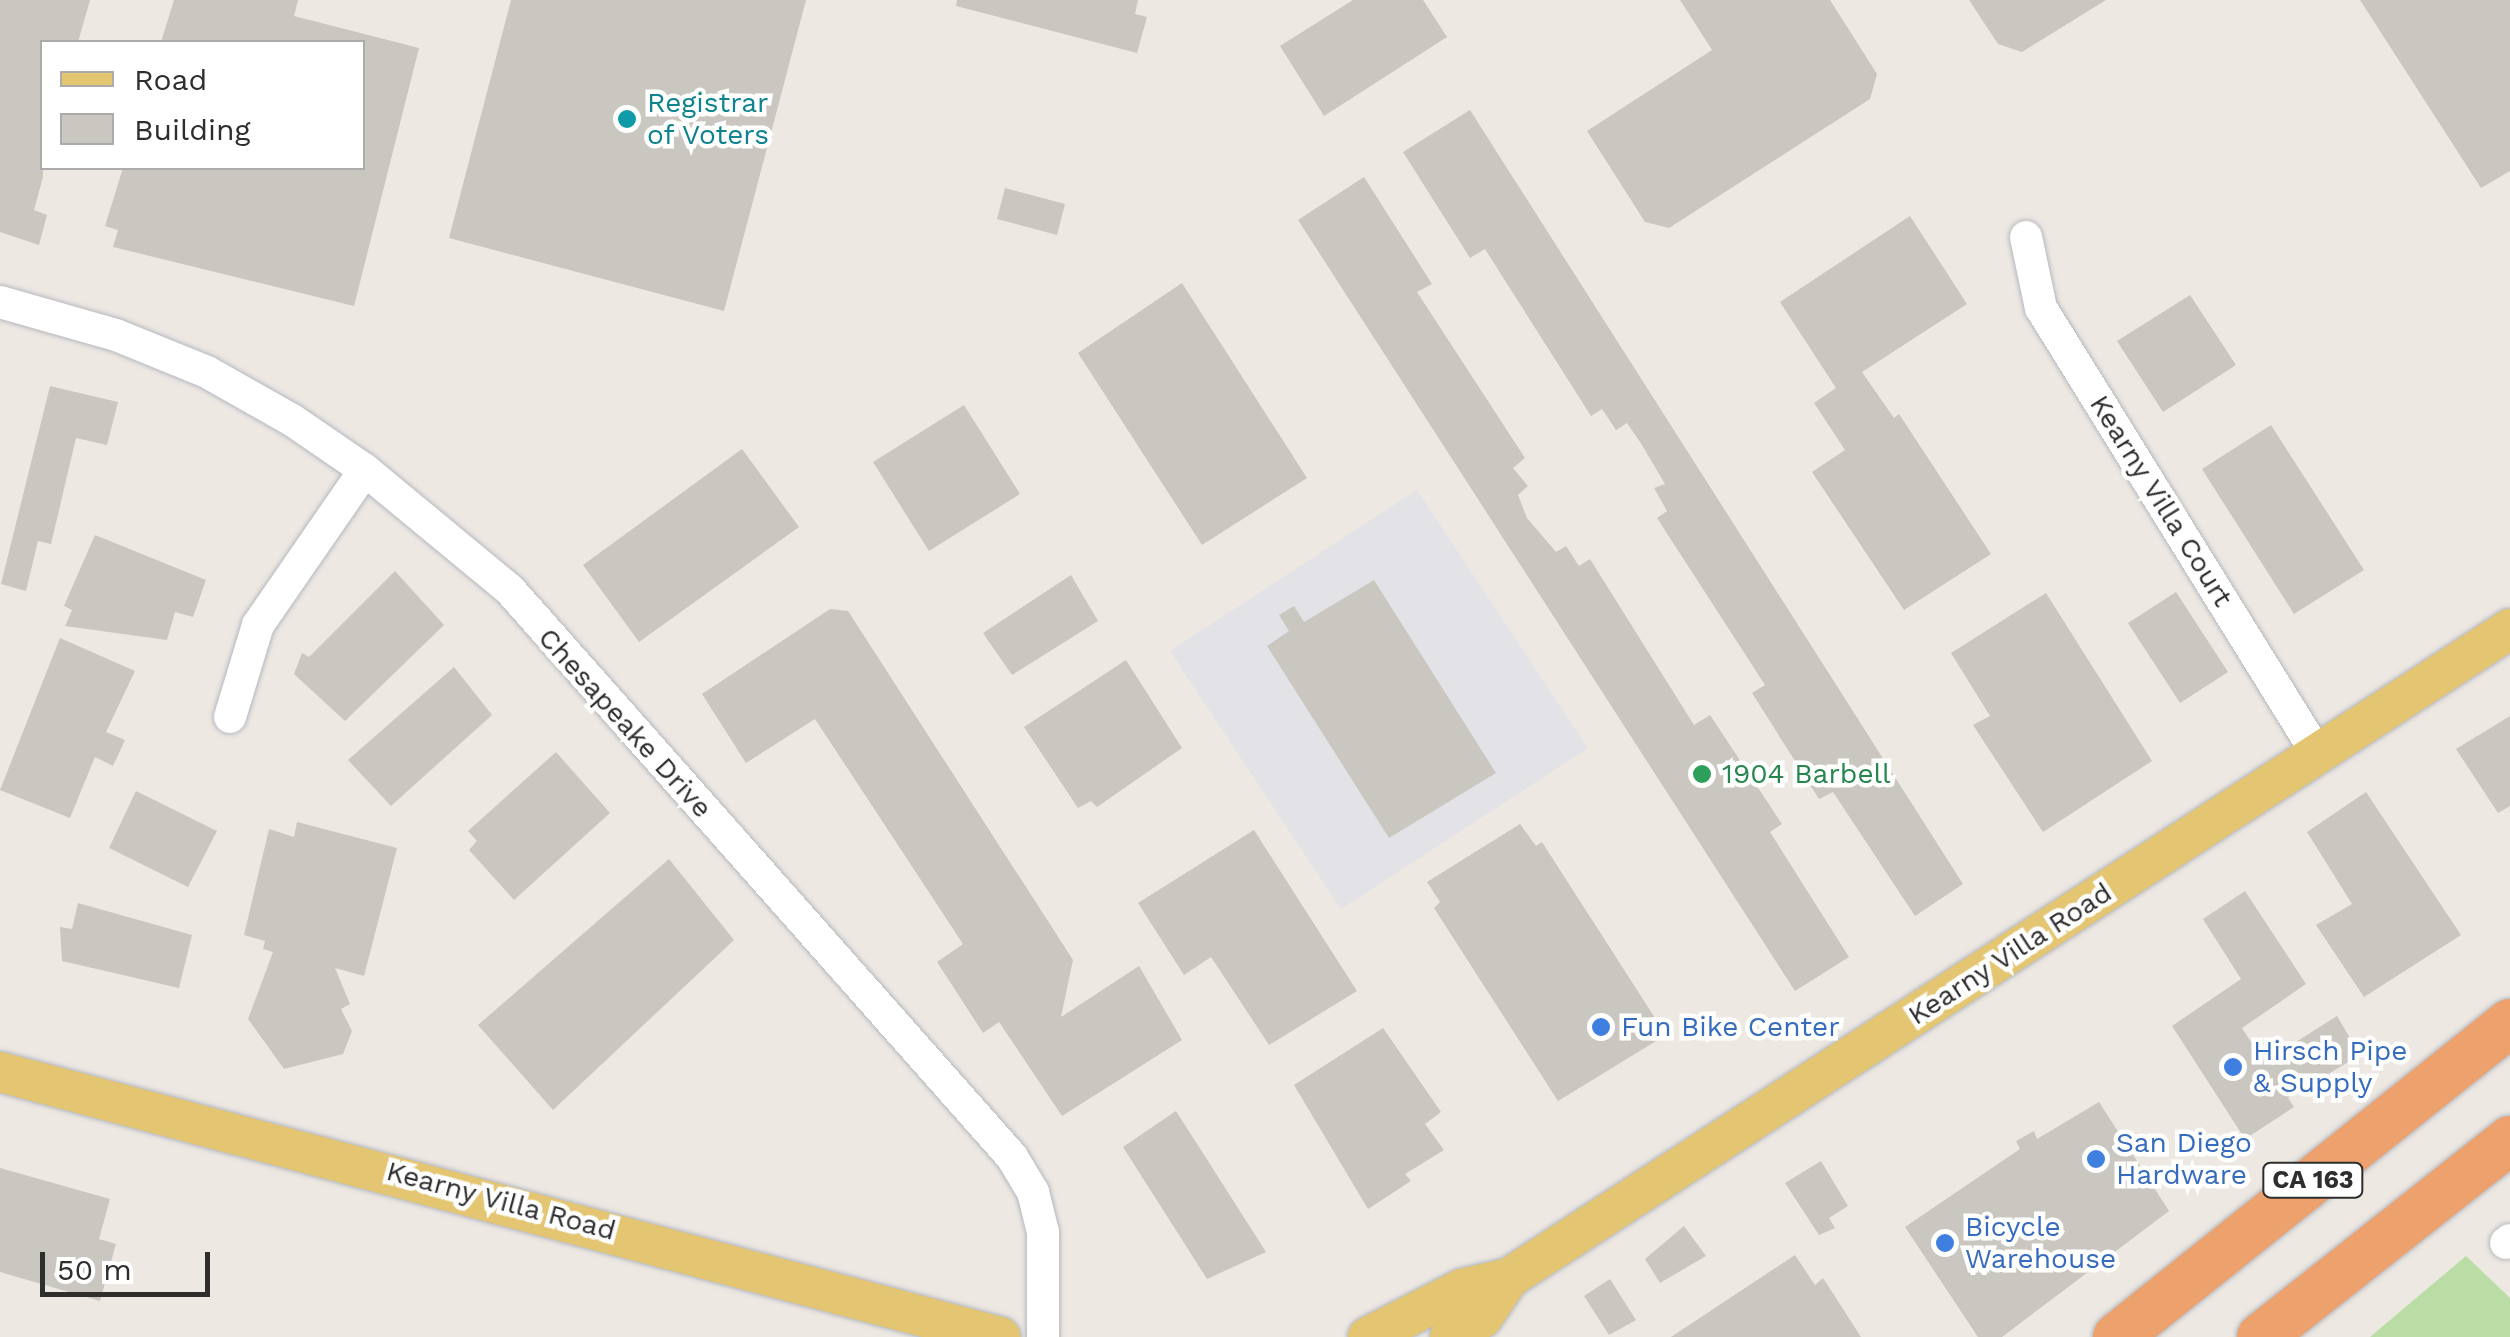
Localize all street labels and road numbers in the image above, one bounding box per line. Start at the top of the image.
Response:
street label: Kearny Villa Court [2082,388,2240,614]
street label: Chesapeake Drive [531,621,719,825]
street label: Kearny Villa Road [1901,875,2119,1033]
street label: Kearny Villa Road [382,1154,620,1248]
road number: CA 163 [2260,1160,2366,1200]

